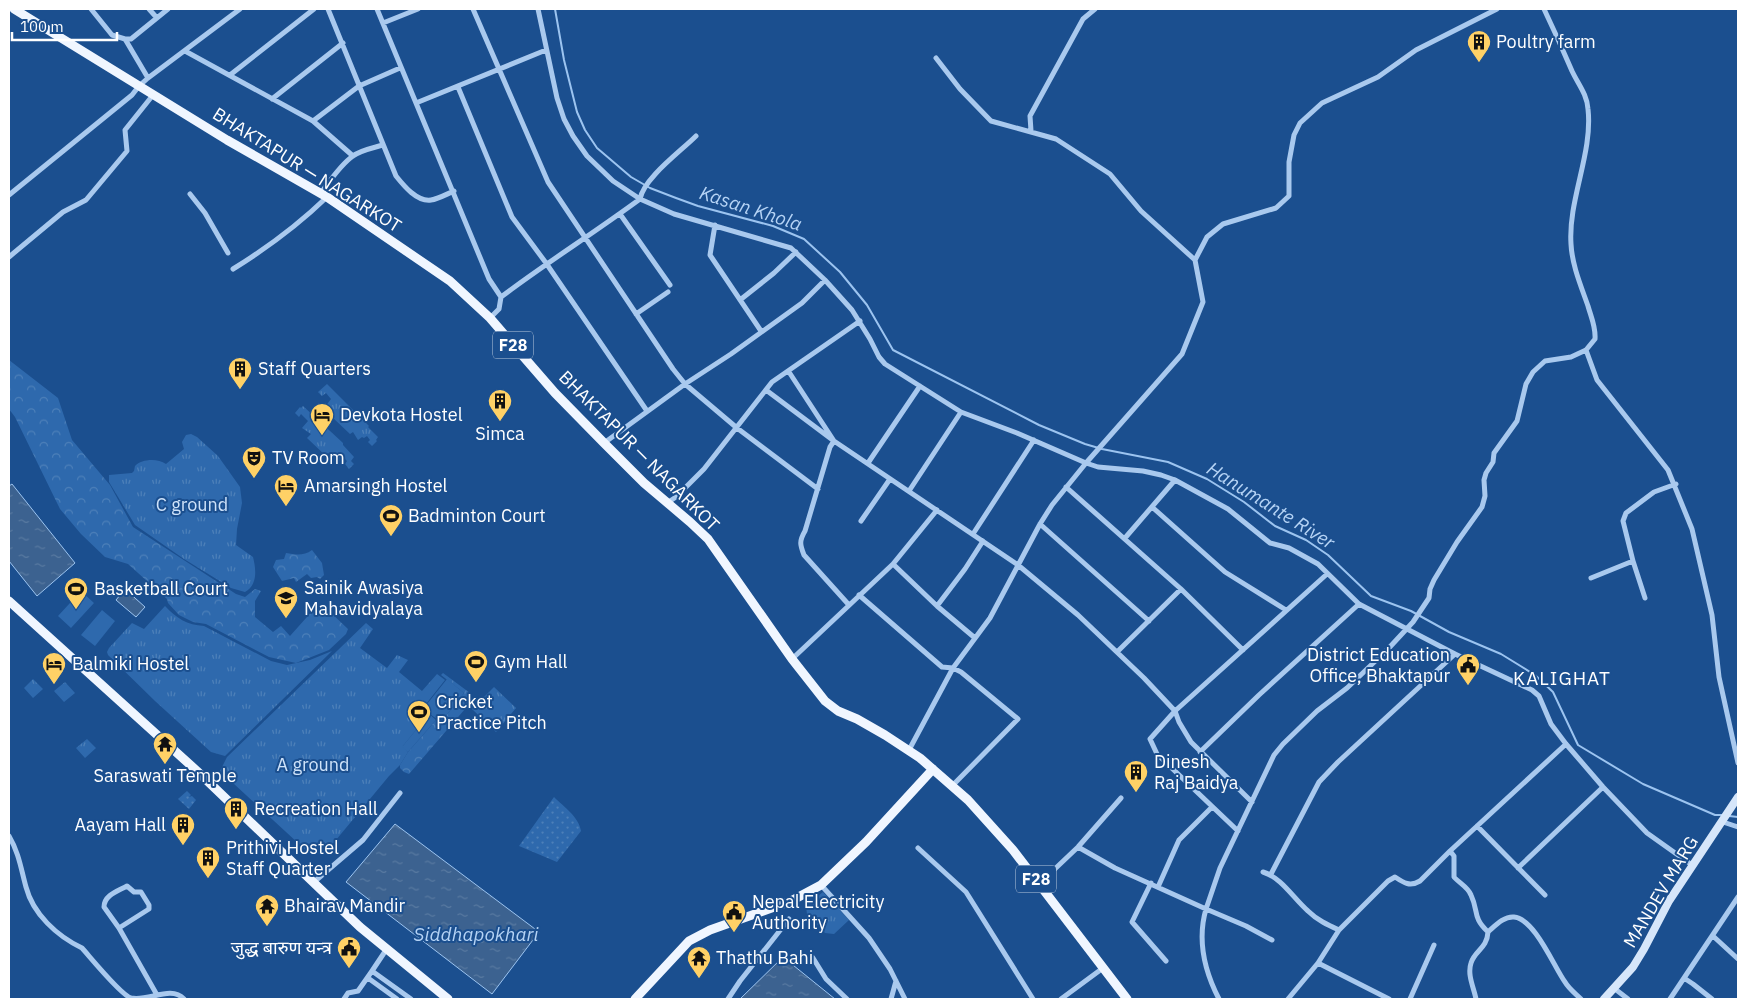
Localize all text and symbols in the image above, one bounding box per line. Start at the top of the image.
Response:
scale bar [12,10,118,42]
text: 100 m [20,17,64,36]
building icon: Poultry farm [1466,29,1492,63]
place label: Poultry farm [1496,30,1596,53]
street label: BHAKTAPUR — NAGARKOT [209,102,406,237]
water label: Kasan Khola [697,180,805,236]
road number: F28 [493,332,533,358]
building icon: Staff Quarters [227,356,253,390]
place label: Staff Quarters [258,357,371,380]
street label: BHAKTAPUR — NAGARKOT [554,365,725,536]
building icon: Simca [487,388,513,422]
hotel icon: Devkota Hostel [309,402,335,436]
place label: Devkota Hostel [340,403,463,426]
place label: Simca [475,422,525,445]
theatre icon: TV Room [241,445,267,479]
place label: TV Room [272,446,345,469]
water label: Hanumante River [1203,456,1340,554]
hotel icon: Amarsingh Hostel [273,473,299,507]
place label: Amarsingh Hostel [304,474,448,497]
park label: C ground [156,493,228,516]
sports icon: Badminton Court [378,503,404,537]
place label: Badminton Court [408,504,546,527]
sports icon: Basketball Court [63,576,89,610]
place label: Sainik Awasiya Mahavidyalaya [304,576,424,620]
place label: Basketball Court [94,577,228,600]
school or university icon: Sainik Awasiya Mahavidyalaya [273,585,299,619]
place label: District Education Office, Bhaktapur [1307,643,1450,687]
sports icon: Gym Hall [463,649,489,683]
place label: Gym Hall [494,650,568,673]
hotel icon: Balmiki Hostel [41,651,67,685]
place label: Balmiki Hostel [72,652,189,675]
public building icon: District Education Office, Bhaktapur [1455,652,1481,686]
district label: KALIGHAT [1513,666,1611,690]
place label: Cricket Practice Pitch [436,690,547,734]
sports icon: Cricket Practice Pitch [406,699,432,733]
temple icon: Saraswati Temple [152,731,178,765]
place label: Dinesh Raj Baidya [1154,750,1239,794]
park label: A ground [277,753,349,776]
building icon: Dinesh Raj Baidya [1123,759,1149,793]
place label: Saraswati Temple [93,764,237,787]
building icon: Recreation Hall [223,796,249,830]
place label: Recreation Hall [254,797,378,820]
building icon: Aayam Hall [170,812,196,846]
place label: Aayam Hall [75,813,166,836]
street label: MANDEV MARG [1618,832,1703,952]
place label: Prithivi Hostel Staff Quarter [226,836,339,880]
building icon: Prithivi Hostel Staff Quarter [195,845,221,879]
road number: F28 [1016,866,1056,892]
place label: Nepal Electricity Authority [752,890,884,934]
temple icon: Bhairav Mandir [254,893,280,927]
place label: Bhairav Mandir [284,894,406,917]
public building icon: Nepal Electricity Authority [721,899,747,933]
water label: Siddhapokhari [414,922,539,946]
public building icon: जुद्ध बारुण यन्त्र [336,935,362,969]
place label: जुद्ध बारुण यन्त्र [231,936,333,960]
temple icon: Thathu Bahi [686,945,712,979]
place label: Thathu Bahi [716,946,813,969]

